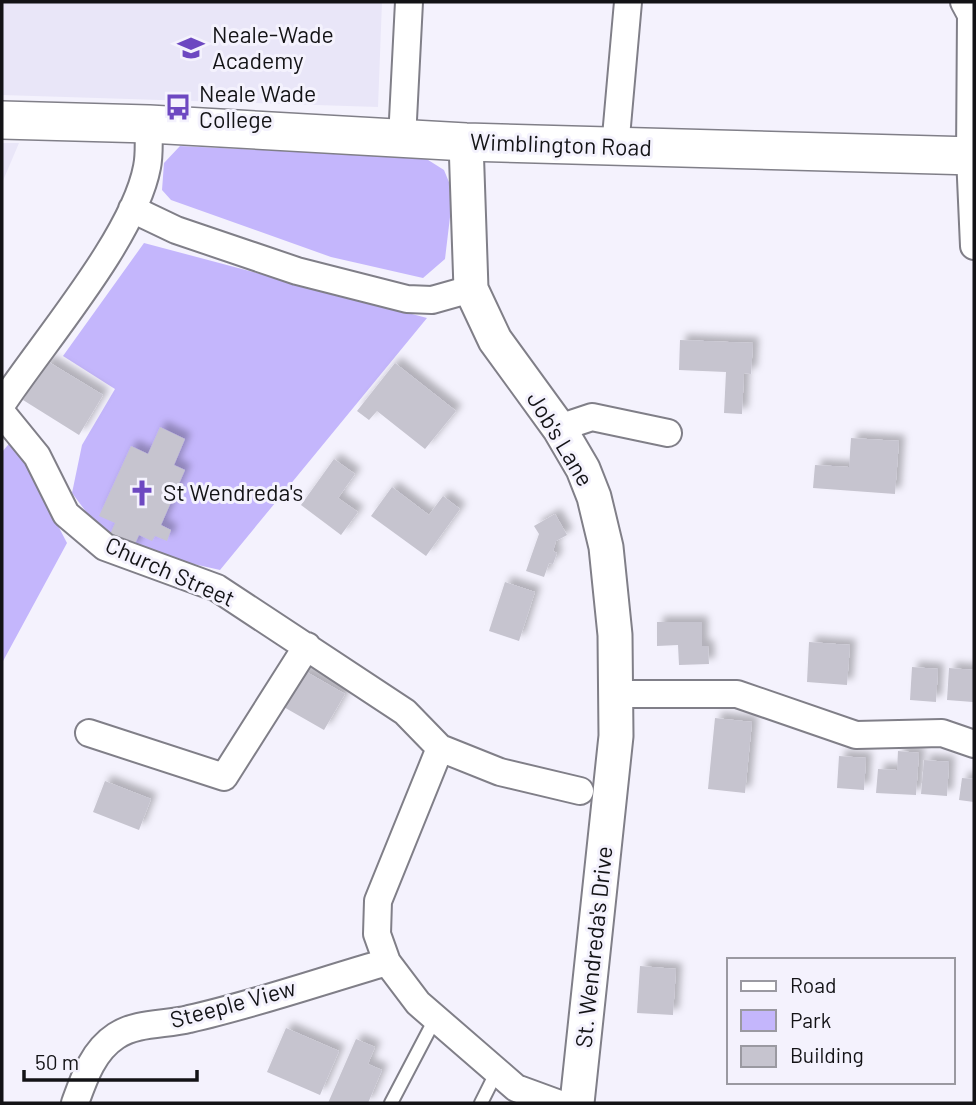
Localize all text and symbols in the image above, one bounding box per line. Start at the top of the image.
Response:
place label: Neale-Wade Academy [212,20,334,74]
school or university icon: Neale-Wade Academy [176,33,206,63]
place label: Neale Wade College [199,79,316,133]
bus stop icon: Neale Wade College [163,92,193,122]
street label: Wimblington Road [470,127,652,161]
street label: Job's Lane [522,386,600,491]
church icon: St Wendreda's [127,478,157,508]
place label: St Wendreda's [163,478,303,506]
street label: Church Street [101,530,239,612]
street label: St. Wendreda's Drive [569,845,618,1049]
legend [727,958,955,1084]
text: Road [790,972,836,997]
street label: Steeple View [167,973,299,1033]
text: Park [790,1007,831,1032]
scale bar [24,1038,198,1082]
text: Building [790,1042,864,1067]
text: 50 m [35,1049,79,1074]

